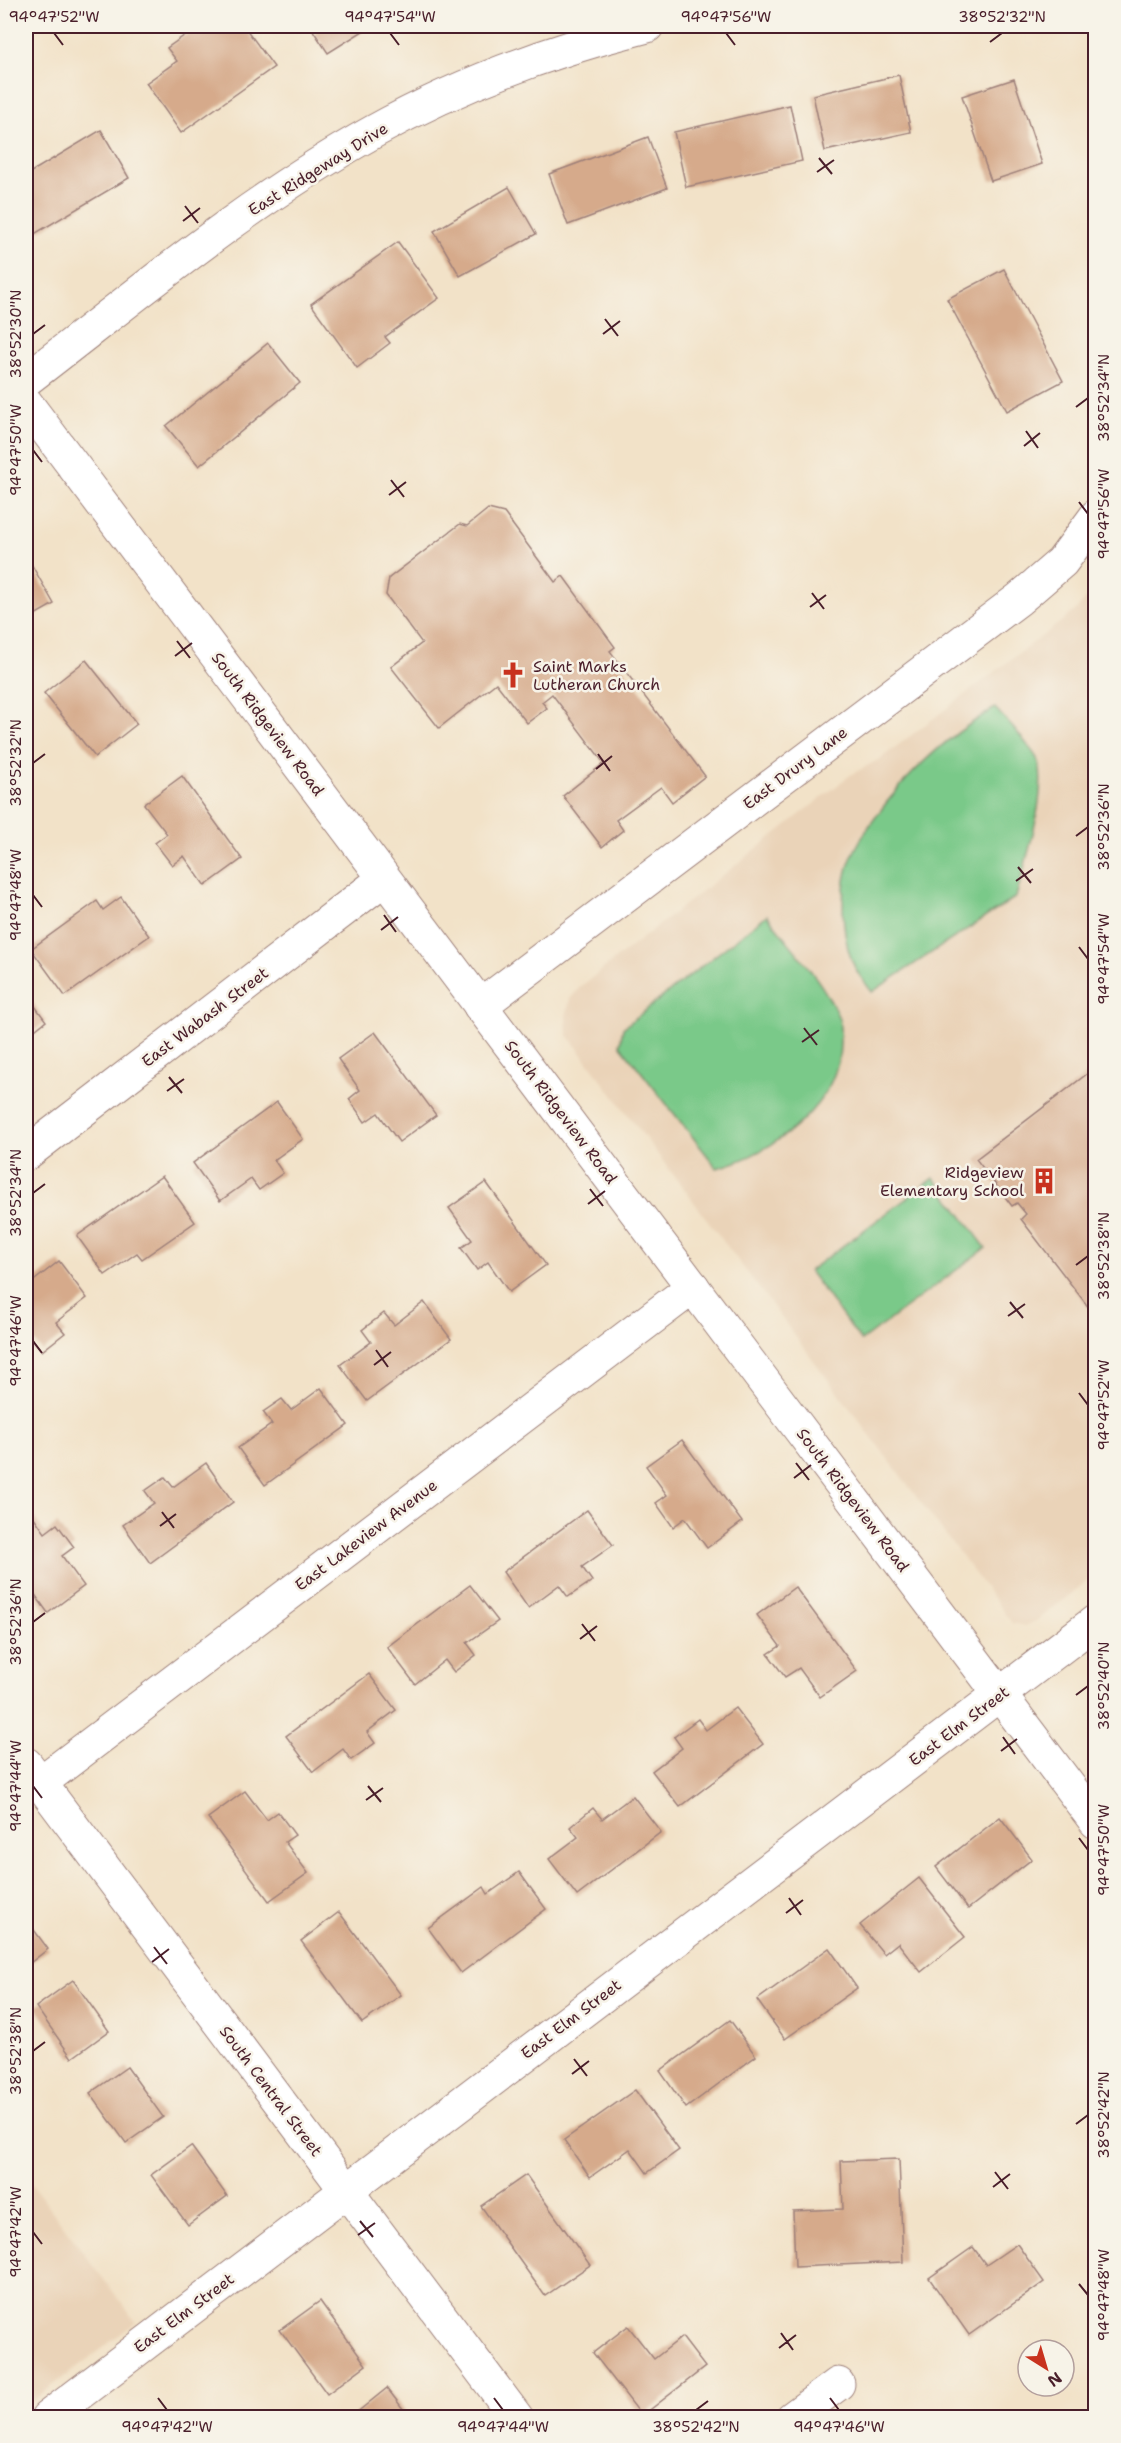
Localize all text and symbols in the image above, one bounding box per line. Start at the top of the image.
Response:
text: 94°47'52"W [8,7,100,27]
text: 94°47'54"W [344,7,436,27]
text: 94°47'56"W [680,7,772,27]
text: 38°52'32"N [958,7,1046,27]
street label: East Ridgeway Drive [244,118,392,220]
text: 38°52'30"N [6,290,26,378]
text: 38°52'34"N [1094,354,1114,442]
text: 94°47'50"W [6,404,26,496]
text: 94°47'56"W [1094,468,1114,560]
street label: South Ridgeview Road [207,648,329,800]
place label: Saint Marks Lutheran Church [533,656,660,695]
church icon: Saint Marks Lutheran Church [498,660,528,690]
text: 38°52'32"N [6,719,26,807]
street label: East Drury Lane [739,722,851,814]
text: 38°52'36"N [1094,783,1114,871]
text: 94°47'48"W [6,849,26,941]
text: 94°47'54"W [1094,913,1114,1005]
street label: East Wabash Street [137,962,273,1072]
street label: South Ridgeview Road [500,1036,622,1188]
text: 38°52'34"N [6,1149,26,1237]
place label: Ridgeview Elementary School [880,1162,1024,1201]
building icon: Ridgeview Elementary School [1029,1166,1059,1196]
text: 38°52'38"N [1094,1212,1114,1300]
text: 94°47'46"W [6,1295,26,1387]
text: 94°47'52"W [1094,1359,1114,1451]
street label: South Ridgeview Road [792,1424,914,1576]
street label: East Lakeview Avenue [291,1475,441,1595]
text: 38°52'36"N [6,1578,26,1666]
text: 38°52'40"N [1094,1642,1114,1730]
street label: East Elm Street [905,1681,1013,1771]
text: 94°47'44"W [6,1740,26,1832]
text: 94°47'50"W [1094,1804,1114,1896]
street label: East Elm Street [517,1974,625,2064]
text: 38°52'38"N [6,2007,26,2095]
street label: South Central Street [215,2021,327,2161]
text: 38°52'42"N [1094,2071,1114,2159]
text: 94°47'42"W [6,2186,26,2278]
text: 94°47'48"W [1094,2249,1114,2341]
street label: East Elm Street [130,2268,238,2358]
north arrow [1016,2338,1076,2398]
text: N [1043,2367,1066,2392]
text: 94°47'42"W [121,2417,213,2437]
text: 94°47'44"W [457,2417,549,2437]
text: 38°52'42"N [652,2417,740,2437]
text: 94°47'46"W [793,2417,885,2437]

